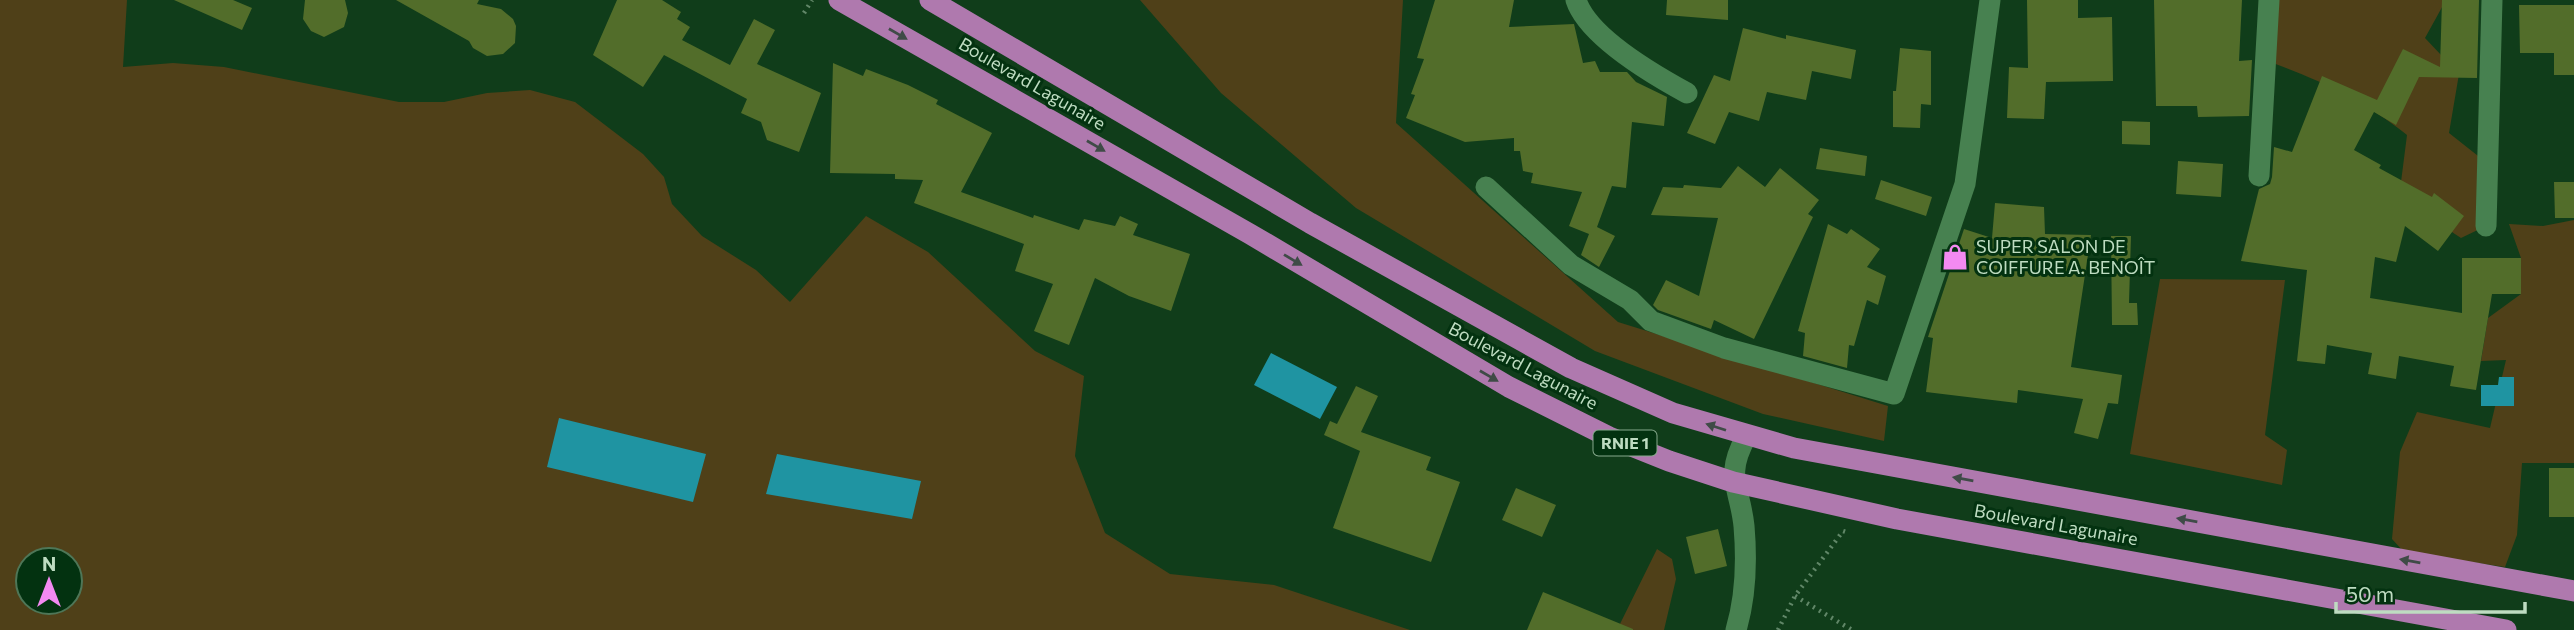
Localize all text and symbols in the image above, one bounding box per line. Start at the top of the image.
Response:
one-way arrow [888,28,908,40]
street label: Boulevard Lagunaire [955,32,1110,134]
one-way arrow [1086,140,1105,153]
place label: SUPER SALON DE COIFFURE A. BENOÎT [1976,235,2155,278]
shop icon: SUPER SALON DE COIFFURE A. BENOÎT [1940,242,1970,272]
one-way arrow [1283,254,1302,266]
street label: Boulevard Lagunaire [1445,317,1602,414]
one-way arrow [1479,370,1498,382]
one-way arrow [1706,422,1727,432]
road number: RNIE 1 [1594,430,1656,456]
one-way arrow [1952,473,1974,484]
street label: Boulevard Lagunaire [1973,499,2140,549]
one-way arrow [2176,514,2198,525]
north arrow [14,546,84,616]
text: N [42,552,56,575]
one-way arrow [2399,555,2421,566]
scale bar [2336,570,2525,614]
text: 50 m [2346,581,2394,606]

